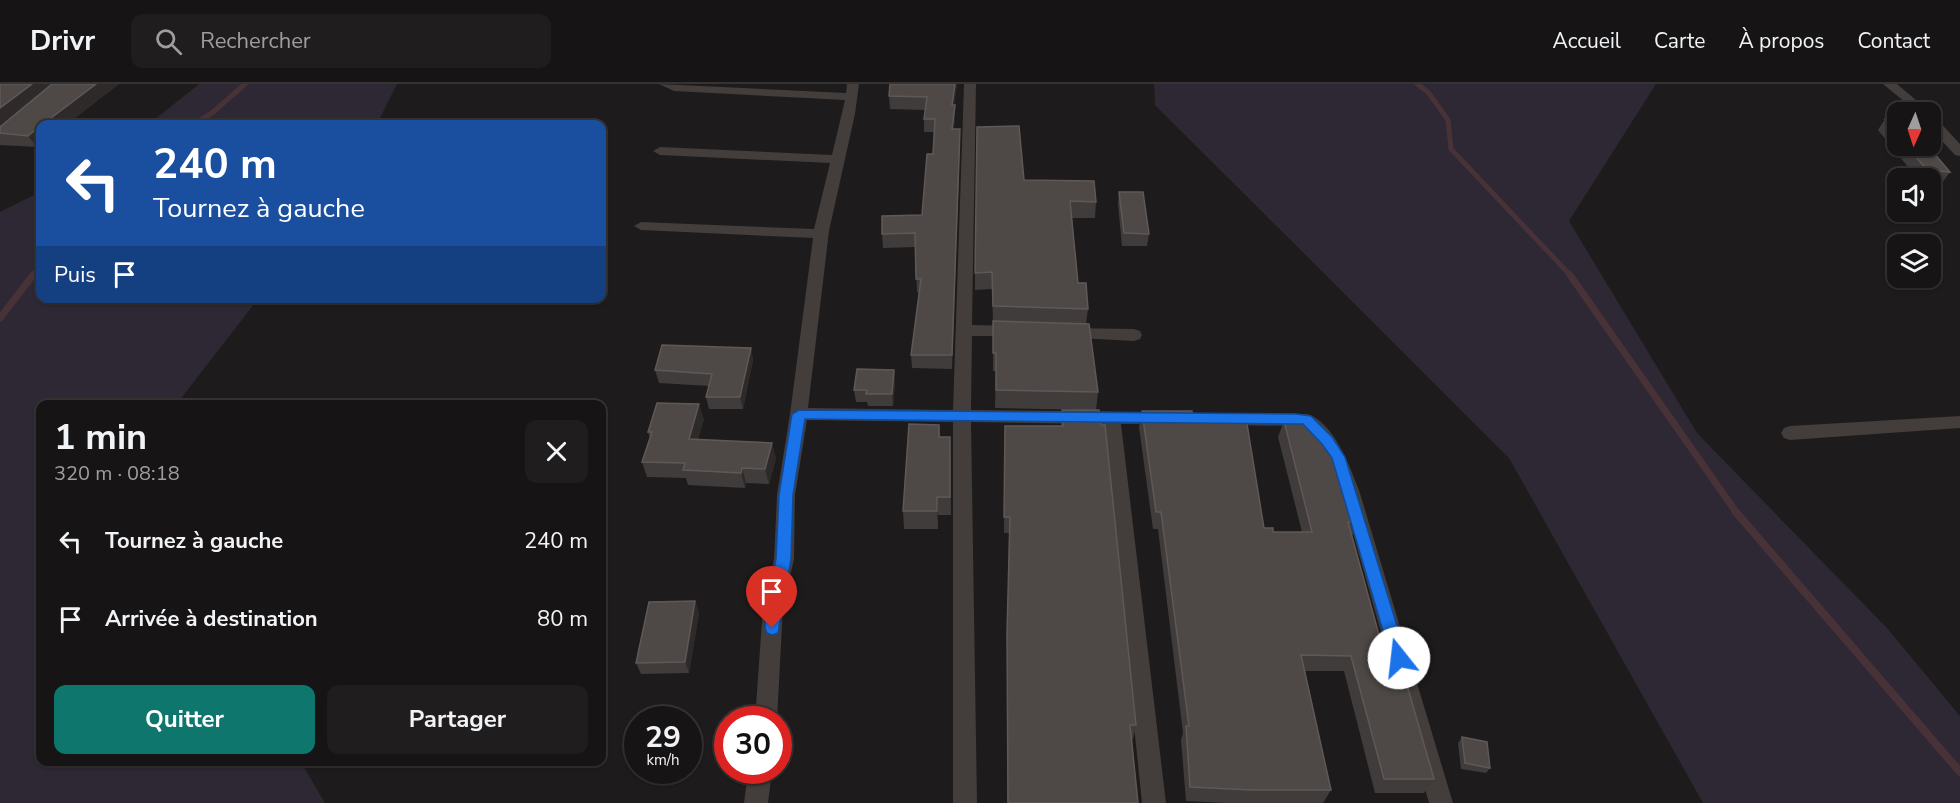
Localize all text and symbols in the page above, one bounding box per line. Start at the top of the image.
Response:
search box [131,14,551,68]
text: Drivr [30,22,95,60]
icon: search [152,25,185,58]
text: Rechercher [200,26,311,56]
text: Accueil [1552,27,1621,55]
text: Carte [1654,27,1705,55]
text: À propos [1738,27,1824,55]
text: Contact [1857,27,1930,55]
north arrow [1887,102,1941,156]
map controls [1887,102,1941,288]
text: 240 m [153,136,277,193]
icon: left [54,144,132,222]
button: sound [1887,168,1941,222]
text: Tournez à gauche [153,190,365,227]
button: layers [1887,234,1941,288]
icon: arrive [108,258,141,291]
text: Puis [54,260,96,290]
text: 1 min [54,413,147,462]
button: close [525,420,588,483]
text: 320 m · 08:18 [54,460,180,487]
icon: left [54,525,87,558]
text: Tournez à gauche [105,526,283,556]
text: 240 m [524,526,588,556]
pin [746,566,797,628]
icon: arrive [755,575,788,608]
icon: arrive [54,603,87,636]
text: Arrivée à destination [105,604,318,634]
text: 80 m [537,604,588,634]
position arrow [1367,626,1431,690]
button: Quitter [54,685,315,754]
button: Partager [327,685,588,754]
speed limit sign: 30 [714,706,792,784]
text: 29 [645,717,681,758]
text: km/h [646,750,680,770]

